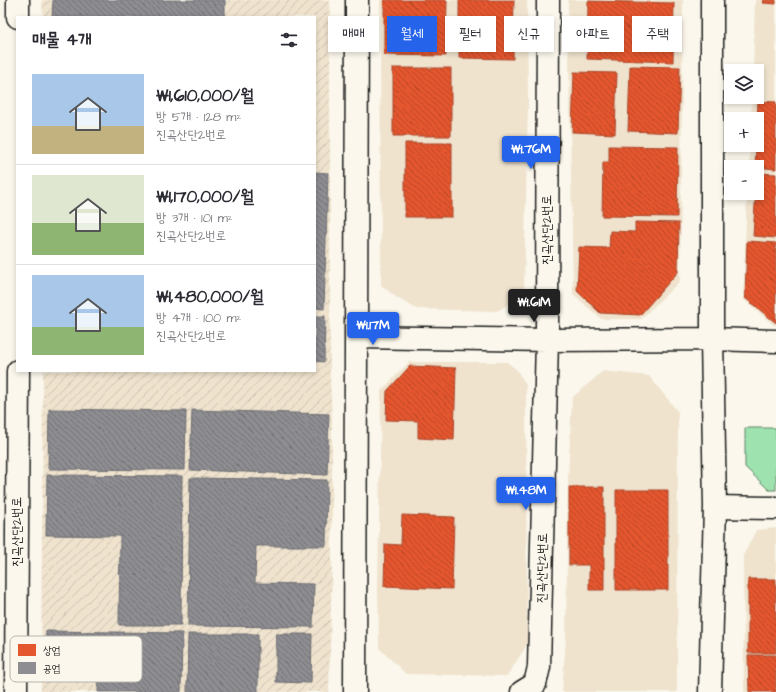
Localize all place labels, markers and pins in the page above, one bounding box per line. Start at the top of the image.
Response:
pin: ₩1.76M [498,136,564,170]
pin: ₩1.61M [501,289,567,323]
pin: ₩1.17M [340,312,406,346]
pin: ₩1.48M [493,477,559,511]

